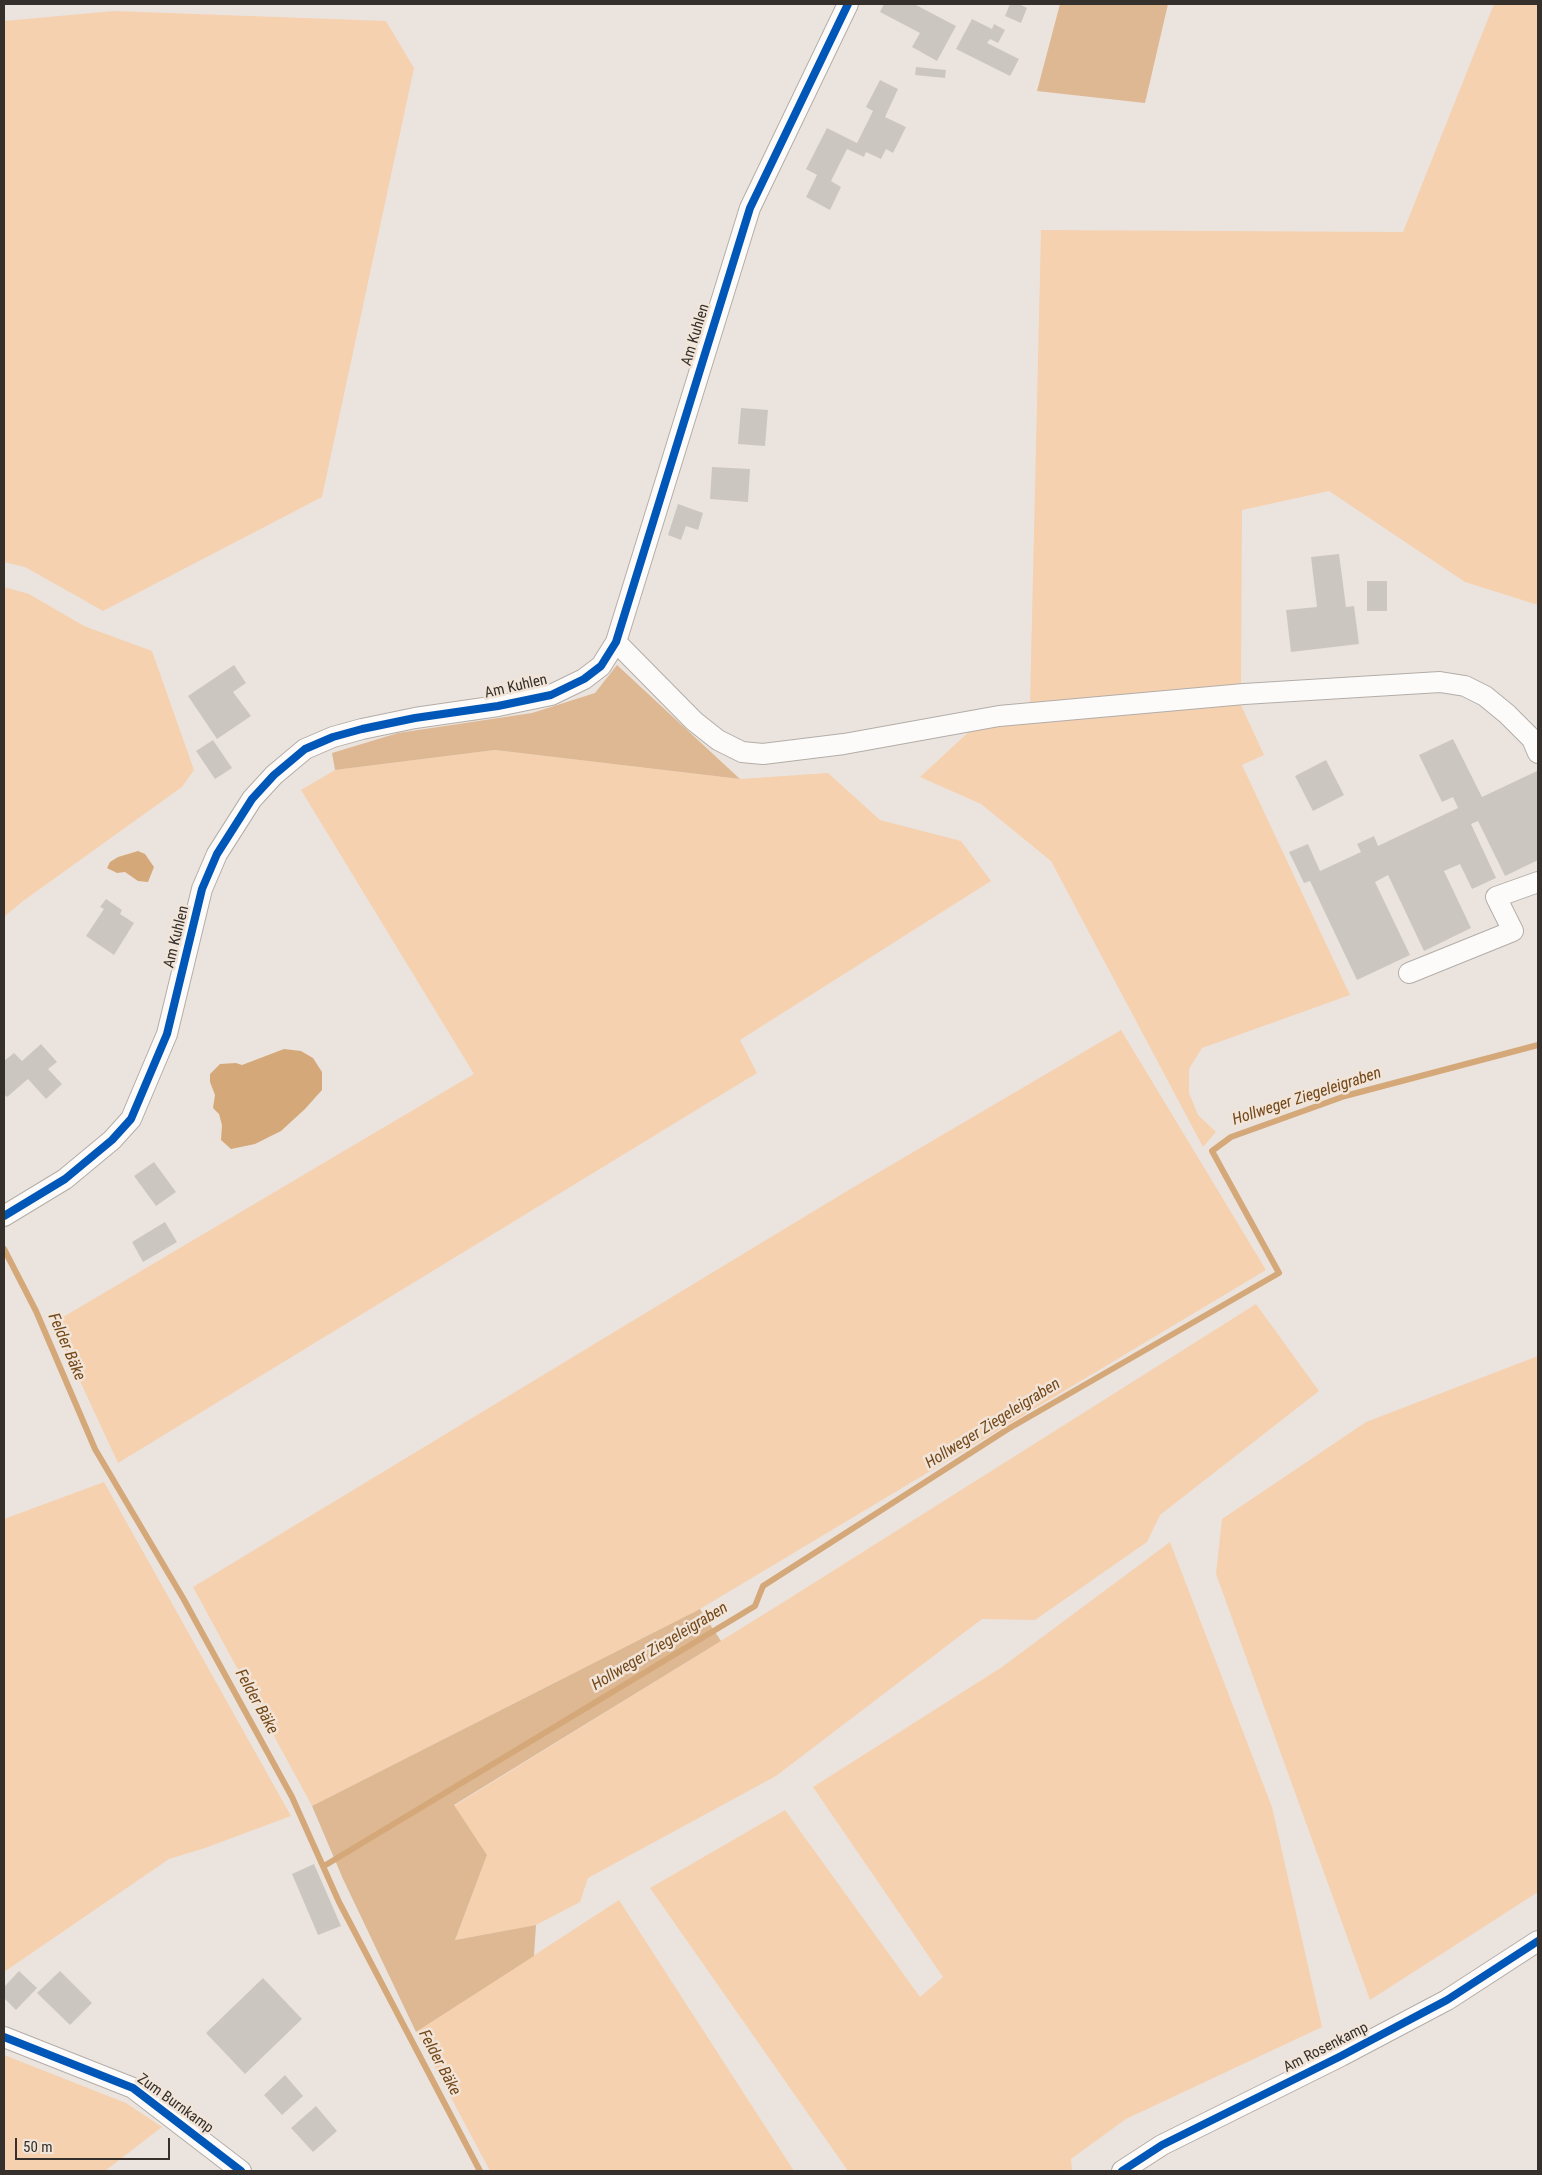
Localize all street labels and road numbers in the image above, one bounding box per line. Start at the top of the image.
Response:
street label: Am Kuhlen [678,302,714,368]
street label: Am Kuhlen [483,671,549,703]
street label: Am Kuhlen [161,904,193,970]
street label: Am Rosenkamp [1281,2019,1371,2077]
street label: Zum Burnkamp [133,2070,217,2138]

